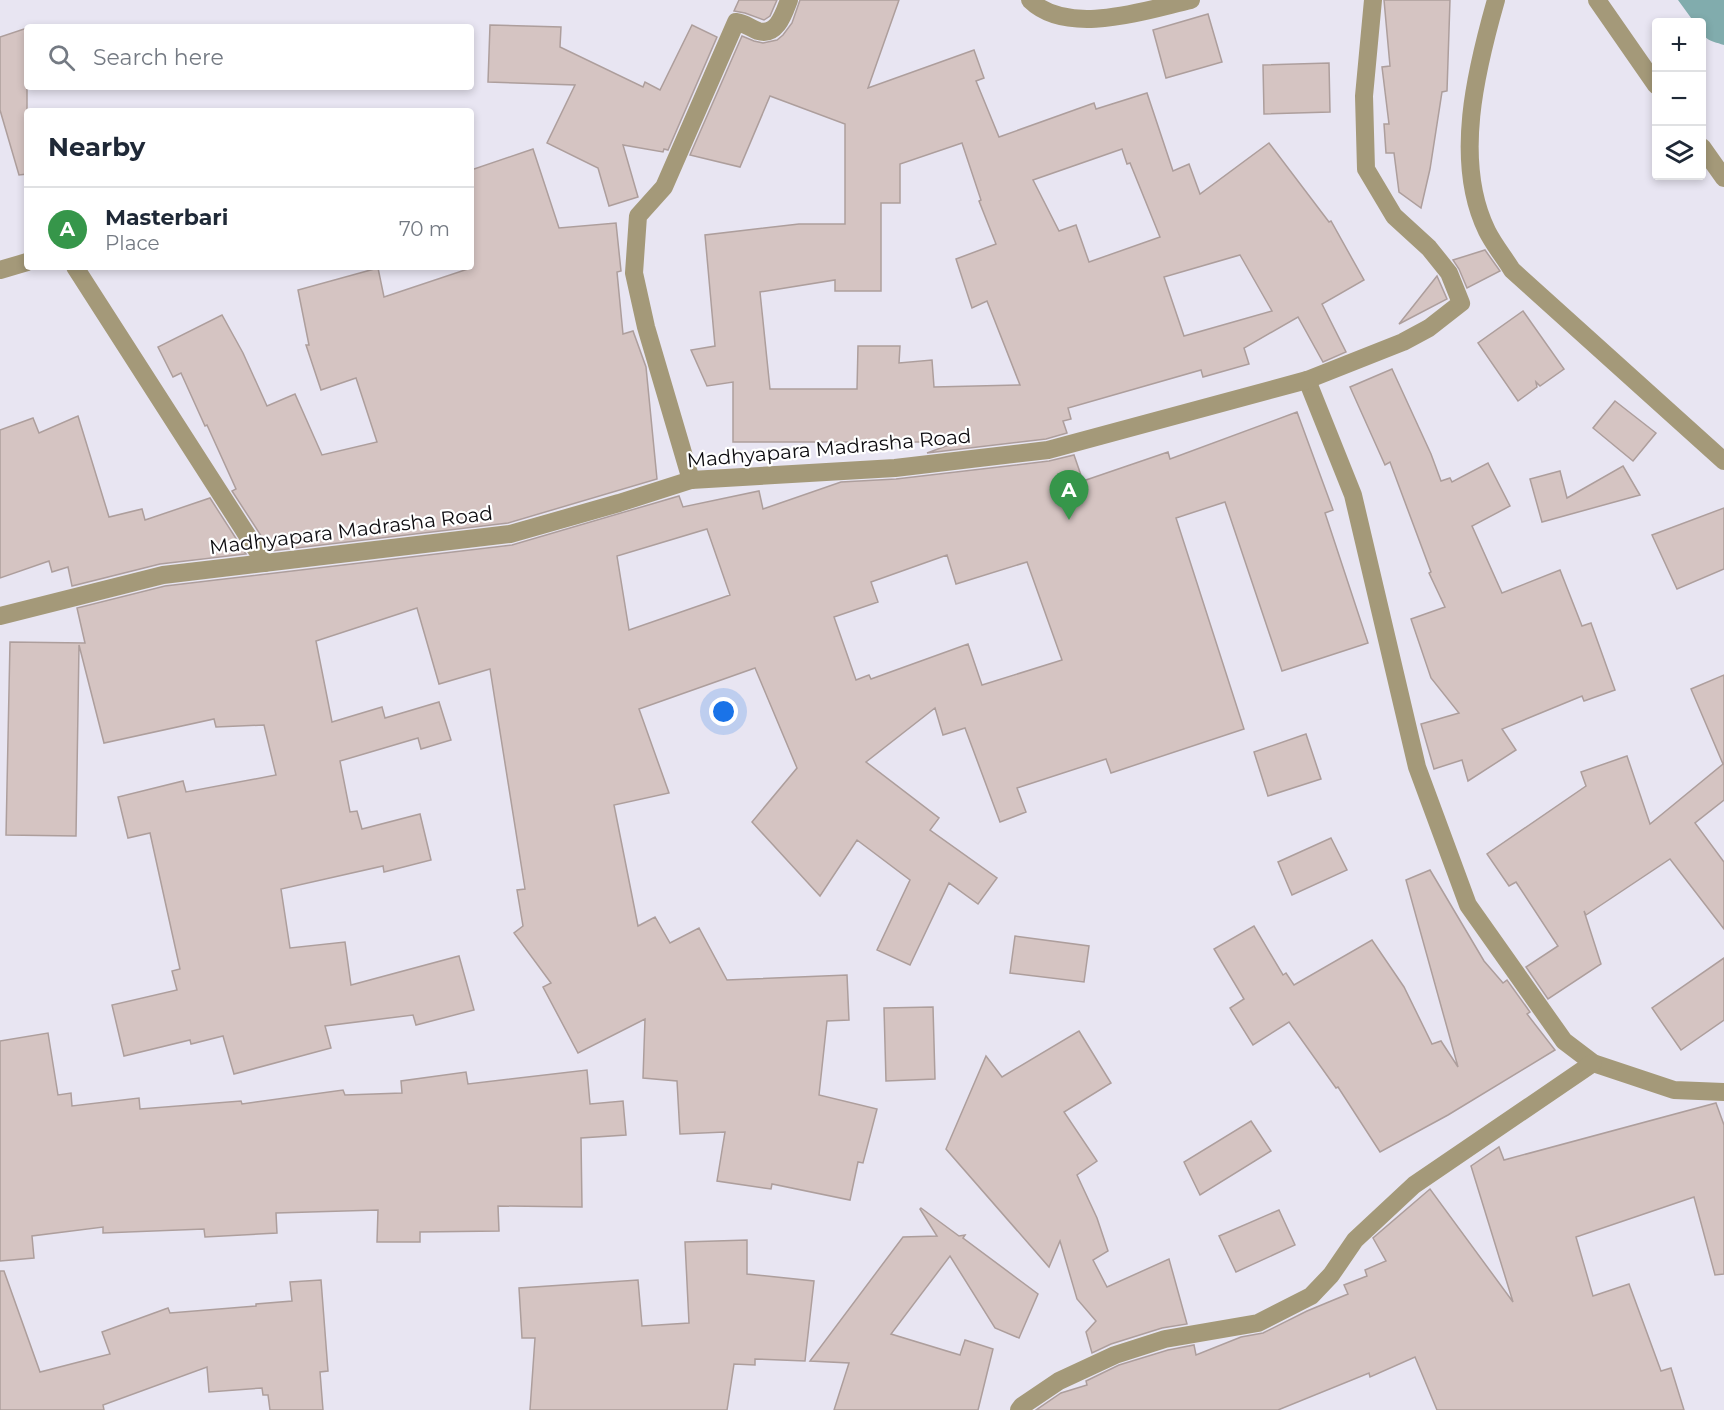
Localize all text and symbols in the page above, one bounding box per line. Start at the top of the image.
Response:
map controls [1652,18,1706,180]
button: + [1652,18,1706,72]
search box [24,24,474,90]
icon: search [45,41,78,74]
text: Search here [93,44,224,71]
button: − [1652,72,1706,126]
button: layers [1652,126,1706,180]
text: Nearby [48,131,145,163]
text: Masterbari [105,204,228,231]
text: A [60,217,75,241]
text: 70 m [399,217,450,241]
text: Place [105,231,160,255]
street label: Madhyapara Madrasha Road [686,424,972,472]
pin: A [1050,470,1088,520]
street label: Madhyapara Madrasha Road [208,501,494,559]
your location [709,697,738,726]

